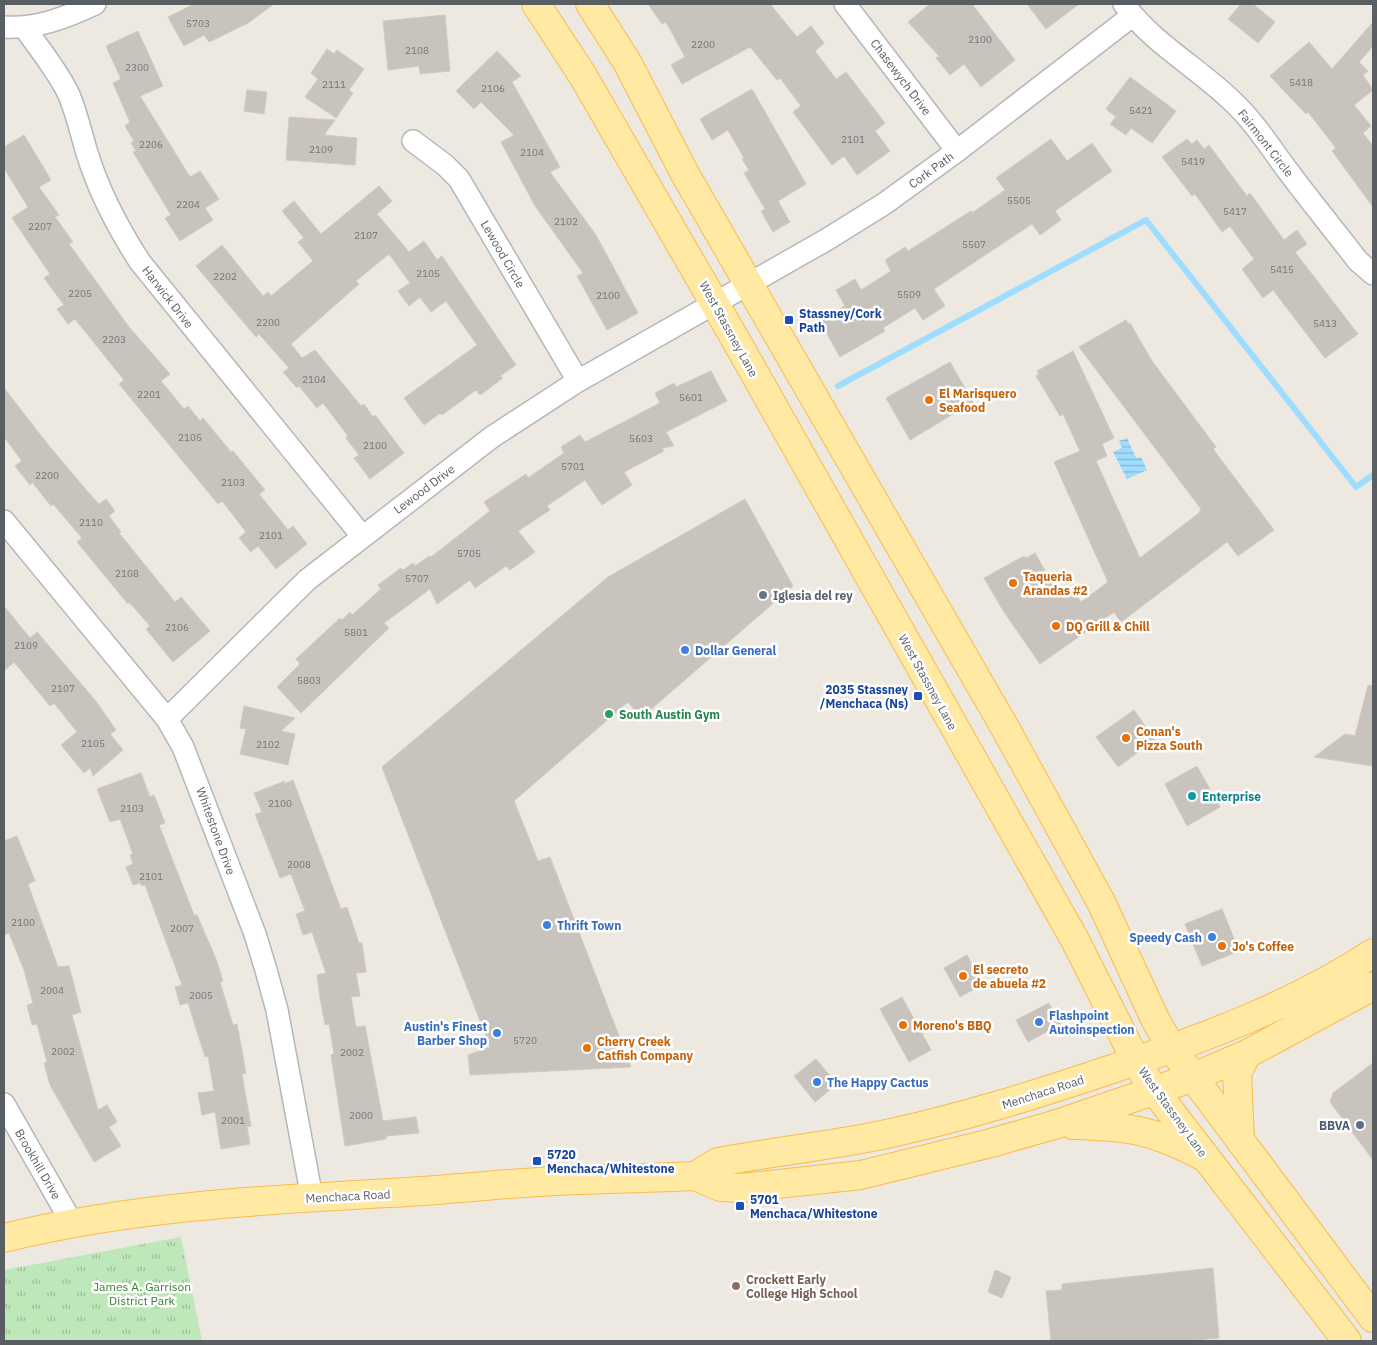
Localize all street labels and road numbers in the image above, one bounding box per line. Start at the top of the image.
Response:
street label: Chasewych Drive [867,36,935,118]
street label: Fairmont Circle [1235,106,1297,180]
street label: Cork Path [905,149,957,191]
street label: Lewood Circle [478,218,529,291]
street label: Harwick Drive [139,263,197,331]
street label: West Stassney Lane [696,279,762,380]
street label: Lewood Drive [390,461,458,517]
street label: West Stassney Lane [895,632,961,733]
street label: Whitestone Drive [193,785,239,877]
street label: West Stassney Lane [1135,1064,1211,1160]
street label: Menchaca Road [1000,1072,1086,1112]
street label: Brookhill Drive [12,1126,64,1202]
street label: Menchaca Road [305,1186,391,1206]

